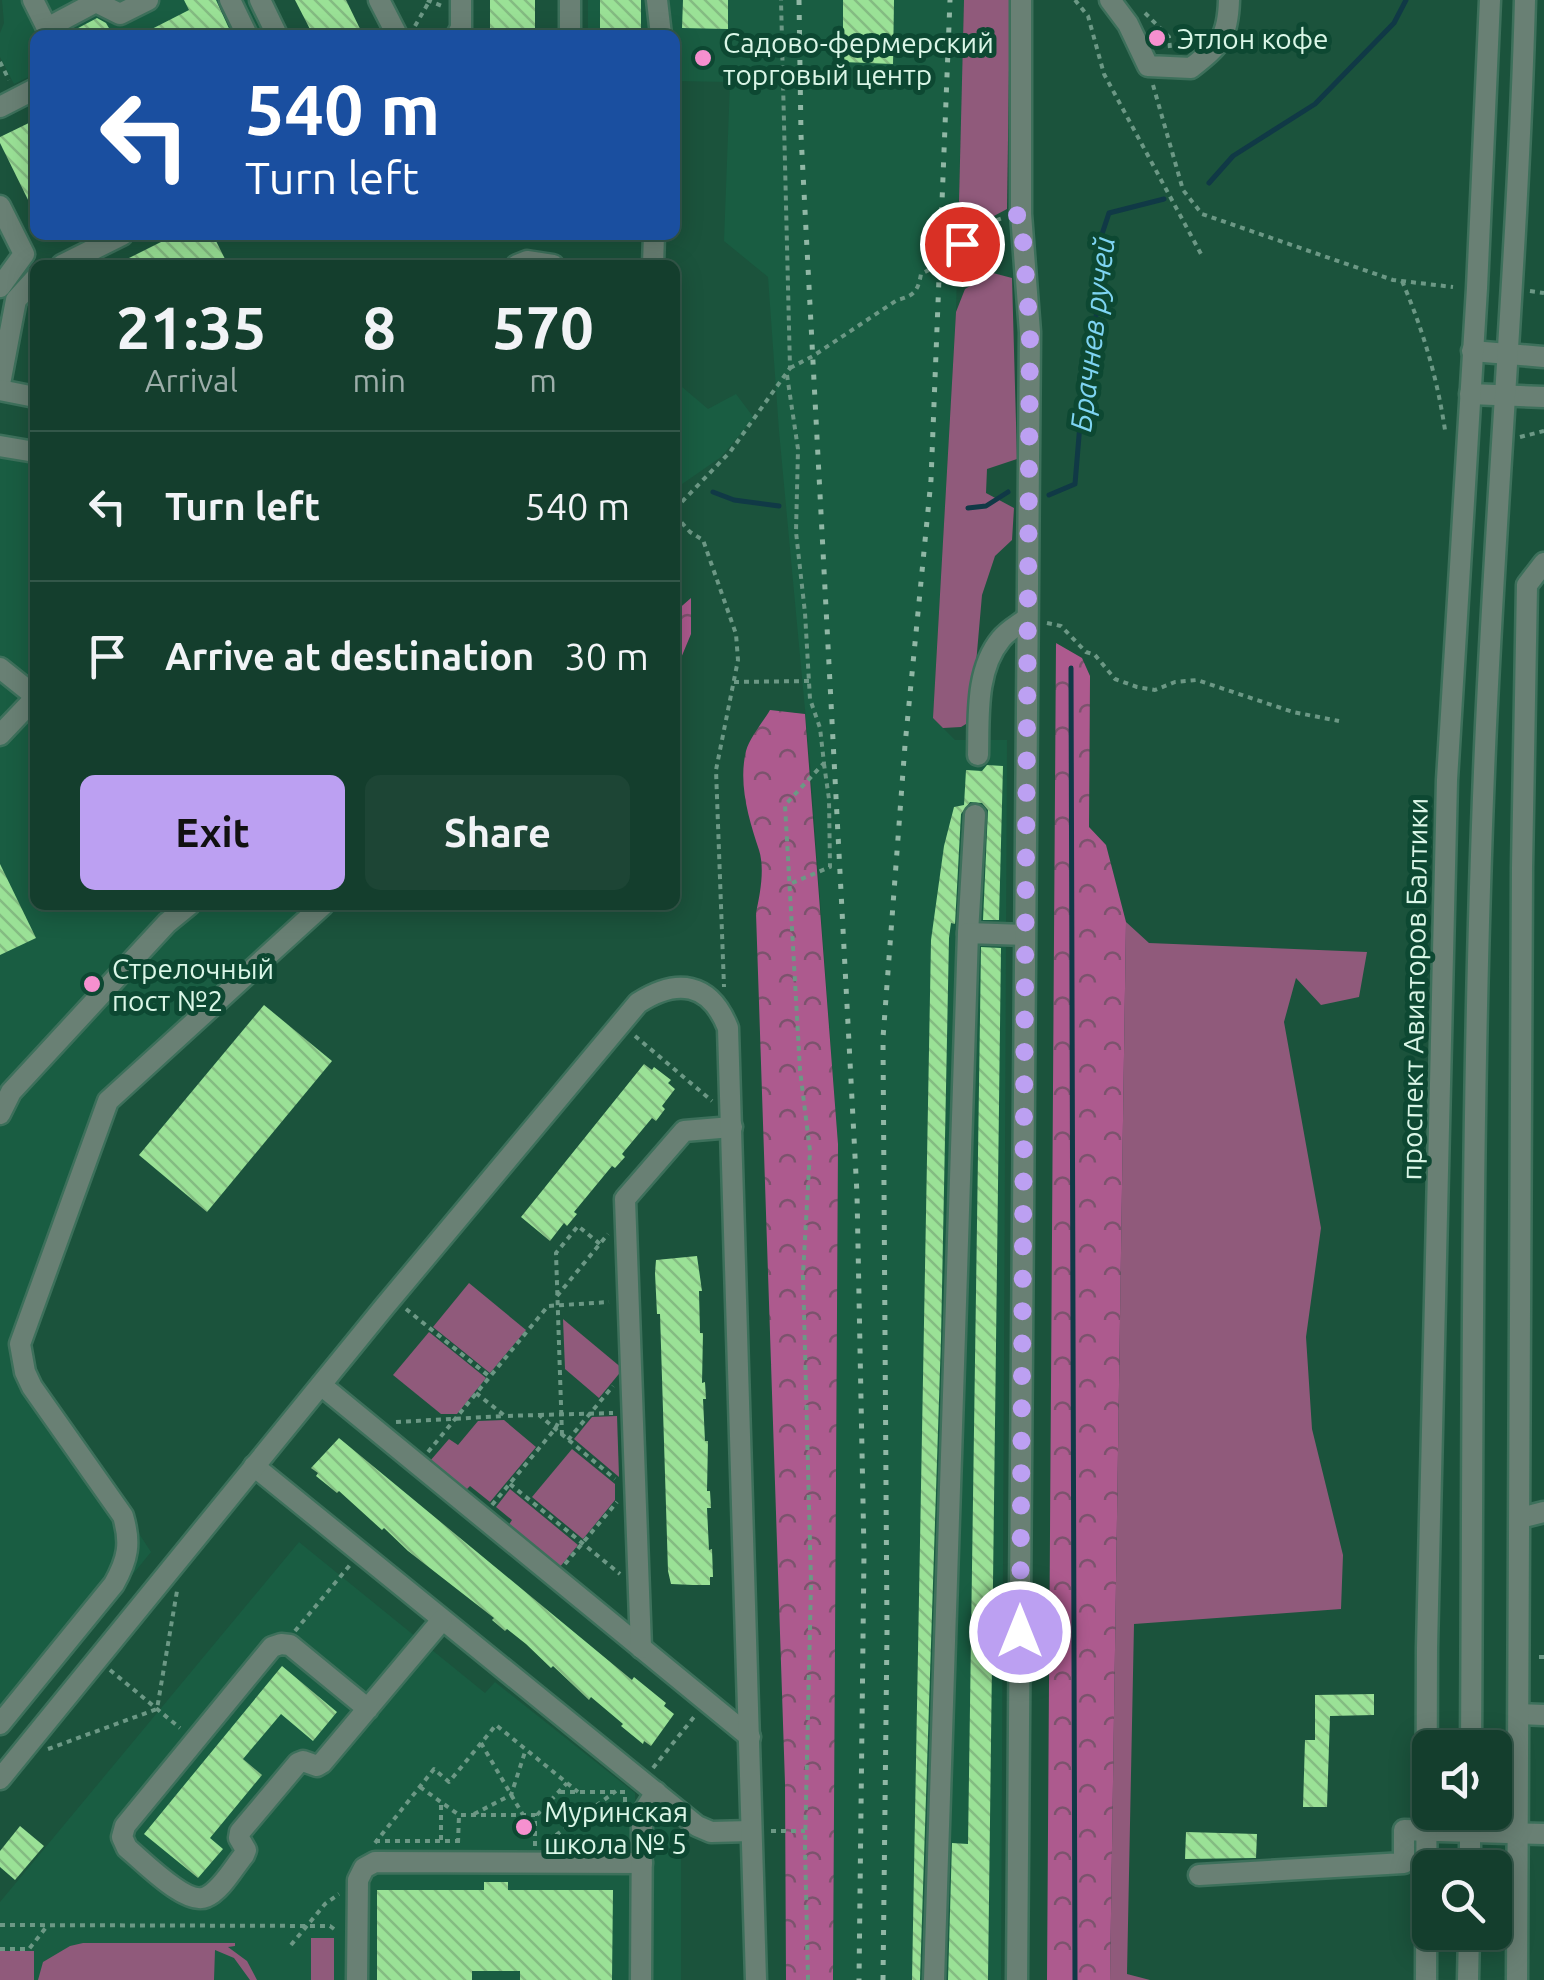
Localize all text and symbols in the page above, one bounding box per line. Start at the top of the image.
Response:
place label: Этлон кофе [1177,23,1328,54]
place label: Садово-фермерский торговый центр [723,27,994,90]
marker: Этлон кофе [1146,27,1168,49]
marker: Садово-фермерский торговый центр [692,47,714,69]
icon: left [80,70,210,200]
text: 540 m [245,70,440,148]
text: Turn left [245,152,419,203]
pin [920,202,1005,287]
icon: arrive [935,217,990,272]
water label: Брачнев ручей [1063,235,1121,433]
text: 21:35 [116,293,266,360]
text: 8 [362,293,396,360]
text: 570 [492,293,594,360]
text: Arrival [145,362,238,398]
text: min [352,362,406,398]
text: m [529,362,557,398]
icon: left [80,479,135,534]
text: Turn left [165,485,320,527]
text: 540 m [524,485,630,527]
icon: arrive [80,629,135,684]
text: Arrive at destination [165,635,534,677]
text: 30 m [564,635,649,677]
button: Exit [80,775,345,890]
button: Share [365,775,630,890]
street label: проспект Авиаторов Балтики [1395,797,1433,1181]
place label: Стрелочный пост №2 [112,953,274,1016]
marker: Стрелочный пост №2 [81,973,103,995]
position arrow [968,1580,1072,1684]
map controls [1412,1730,1512,1950]
button: sound [1412,1730,1512,1830]
place label: Муринская школа № 5 [544,1796,688,1859]
marker: Муринская школа № 5 [513,1816,535,1838]
button: search [1412,1850,1512,1950]

